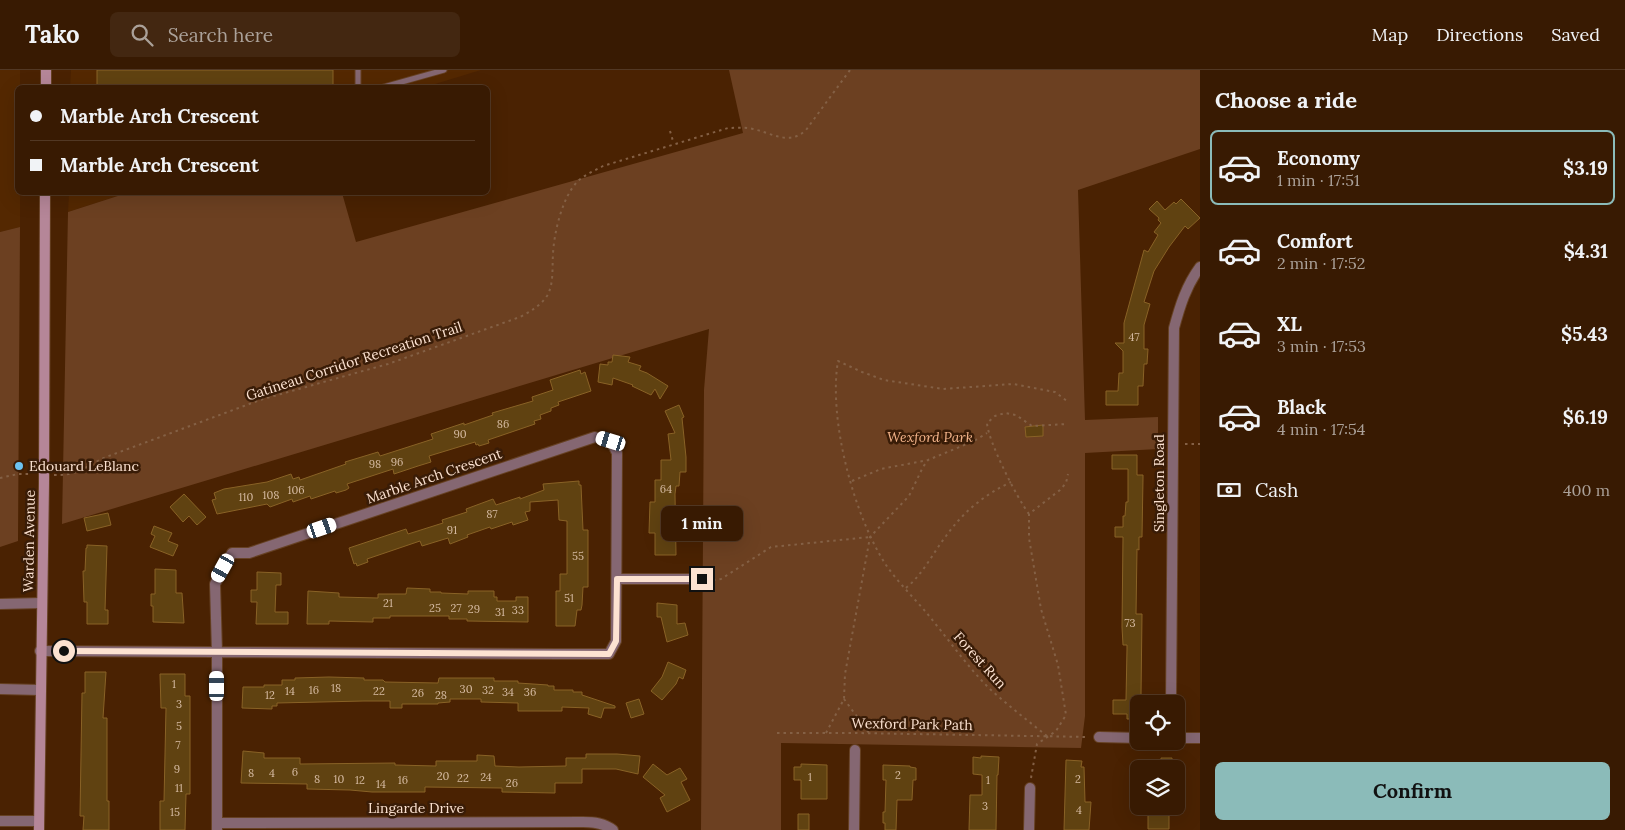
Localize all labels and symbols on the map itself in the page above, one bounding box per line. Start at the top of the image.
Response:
street label: Gatineau Corridor Recreation Trail [244,317,465,405]
house number: 47 [1128,330,1140,344]
house number: 86 [497,417,509,431]
house number: 90 [453,427,467,441]
park label: Wexford Park [887,428,973,446]
car [594,429,627,453]
street label: Singleton Road [1150,434,1168,532]
street label: Marble Arch Crescent [364,444,505,508]
house number: 96 [391,455,403,469]
place label: Edouard LeBlanc [29,457,139,475]
house number: 98 [369,457,381,471]
marker: Edouard LeBlanc [13,460,25,472]
house number: 64 [660,482,672,496]
house number: 106 [287,483,305,497]
house number: 108 [262,488,280,502]
street label: Warden Avenue [19,489,39,592]
house number: 110 [239,490,254,504]
callout: 1 min [661,506,743,542]
house number: 87 [486,507,498,521]
car [305,516,338,540]
house number: 91 [447,523,457,537]
house number: 55 [572,549,584,563]
car [209,551,236,585]
route end [691,568,713,590]
house number: 51 [564,591,574,605]
house number: 21 [383,596,393,610]
house number: 25 [429,601,441,615]
house number: 27 [451,601,461,615]
house number: 29 [468,602,480,616]
house number: 33 [512,603,524,617]
house number: 31 [495,605,505,619]
house number: 73 [1124,616,1136,630]
street label: Forest Run [950,628,1011,693]
route start [53,640,75,662]
car [209,671,224,701]
house number: 1 [172,677,176,691]
house number: 18 [331,681,341,695]
house number: 30 [460,682,473,696]
house number: 16 [309,683,319,697]
house number: 32 [482,683,494,697]
house number: 14 [285,684,295,698]
house number: 22 [373,684,385,698]
house number: 34 [502,685,514,699]
house number: 36 [524,685,536,699]
house number: 26 [412,686,424,700]
house number: 12 [265,688,275,702]
house number: 28 [435,688,447,702]
house number: 3 [176,697,182,711]
street label: Wexford Park Path [851,714,973,734]
house number: 5 [176,719,182,733]
house number: 7 [175,738,181,752]
house number: 9 [174,762,180,776]
house number: 6 [292,765,298,779]
house number: 8 [248,766,254,780]
house number: 4 [269,766,275,780]
house number: 2 [895,768,901,782]
house number: 20 [437,769,450,783]
house number: 24 [480,770,492,784]
house number: 1 [808,770,812,784]
house number: 22 [457,771,469,785]
house number: 8 [314,772,320,786]
house number: 10 [334,772,345,786]
house number: 2 [1075,772,1081,786]
house number: 12 [355,773,365,787]
house number: 16 [398,773,408,787]
house number: 1 [986,773,990,787]
house number: 26 [506,776,518,790]
house number: 14 [376,777,386,791]
house number: 11 [175,781,183,795]
street label: Lingarde Drive [368,799,464,817]
house number: 3 [982,799,988,813]
house number: 4 [1076,803,1082,817]
house number: 15 [170,805,180,819]

